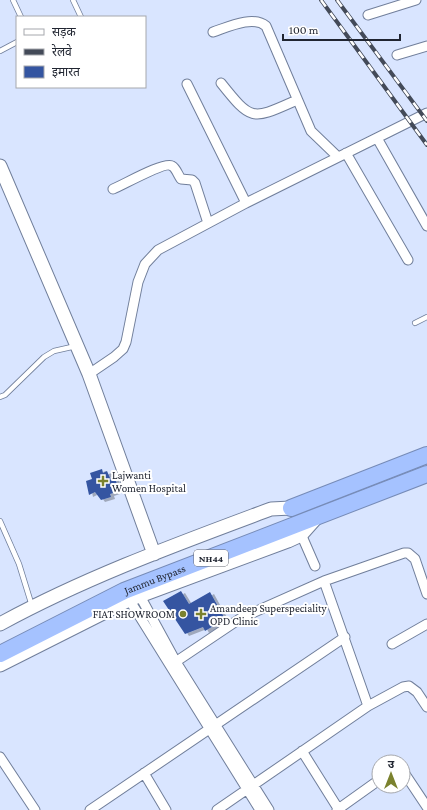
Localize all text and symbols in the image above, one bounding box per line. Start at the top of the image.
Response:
legend [16,16,146,88]
scale bar [283,16,400,42]
text: 100 m [289,23,319,37]
text: सड़क [52,25,77,39]
text: रेलवे [52,44,72,59]
text: इमारत [52,65,81,79]
place label: Lajwanti Women Hospital [112,469,186,495]
marker: Lajwanti Women Hospital [97,475,109,487]
road number: NH44 [194,550,228,566]
street label: Jammu Bypass [121,562,187,598]
place label: Amandeep Superspeciality OPD Clinic [210,602,328,627]
place label: FIAT SHOWROOM [93,608,175,620]
marker: Amandeep Superspeciality OPD Clinic [195,608,207,620]
marker: FIAT SHOWROOM [178,609,188,619]
north arrow [371,754,411,794]
text: उ [388,758,395,770]

